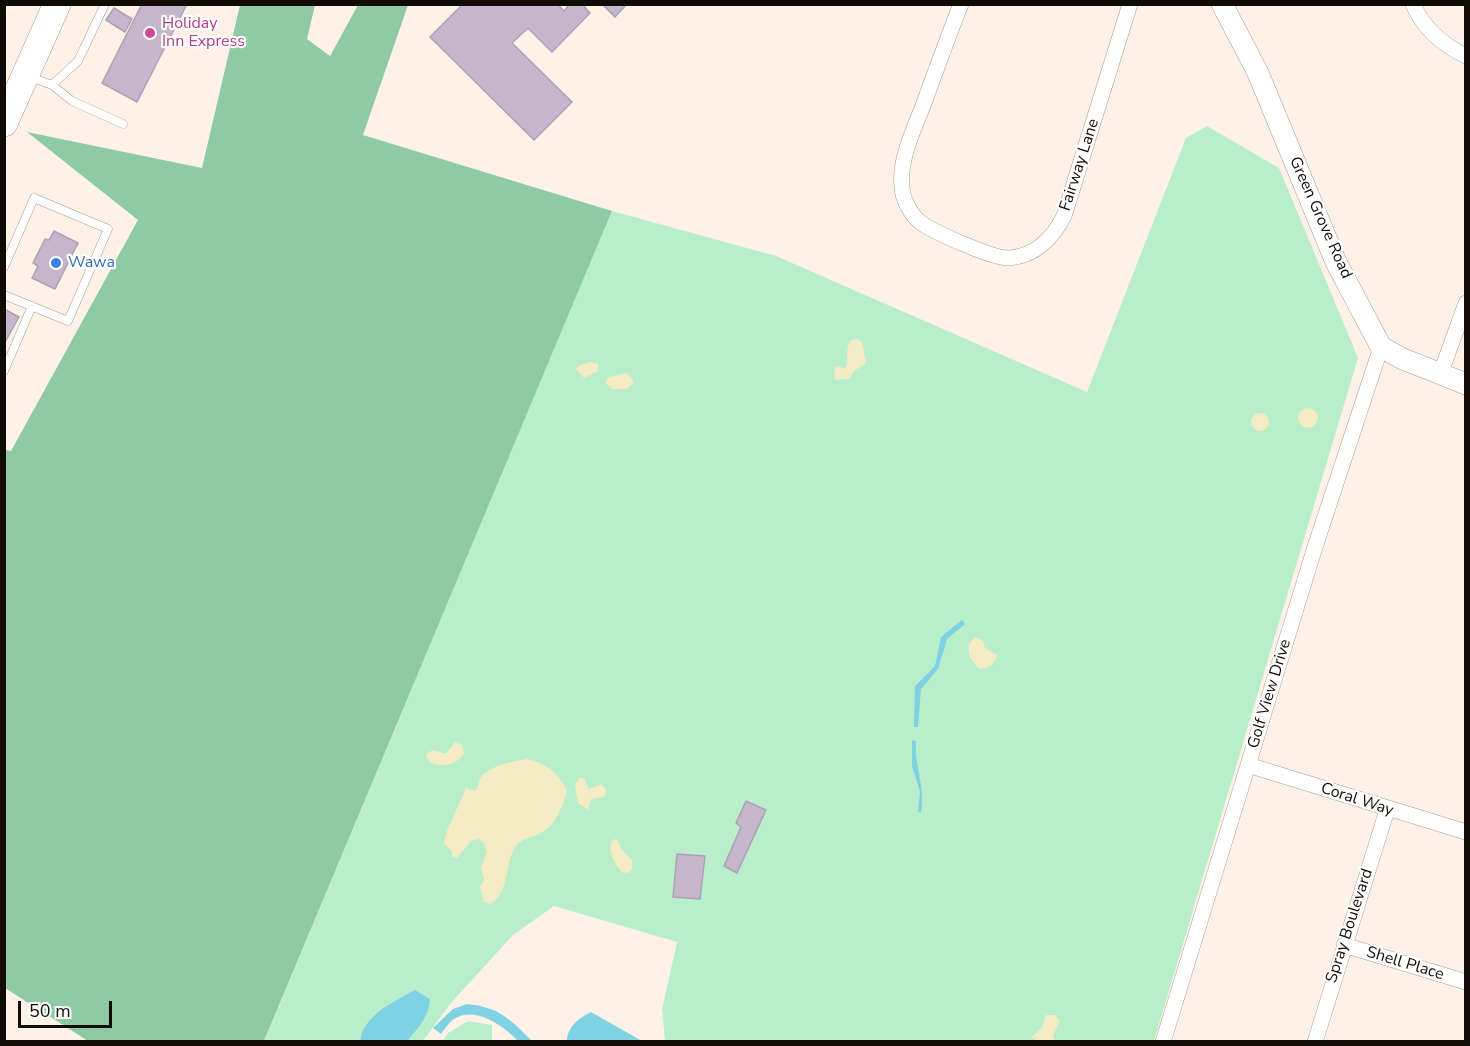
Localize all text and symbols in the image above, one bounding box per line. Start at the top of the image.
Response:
place label: Holiday Inn Express [162,14,245,52]
marker: Holiday Inn Express [143,26,157,40]
street label: Fairway Lane [1056,117,1104,213]
street label: Green Grove Road [1284,154,1356,282]
place label: Wawa [68,253,115,273]
marker: Wawa [49,256,63,270]
street label: Golf View Drive [1244,637,1296,751]
street label: Coral Way [1318,779,1396,821]
street label: Spray Boulevard [1323,867,1377,985]
street label: Shell Place [1364,943,1446,985]
scale bar [21,989,116,1027]
text: 50 m [29,999,71,1023]

